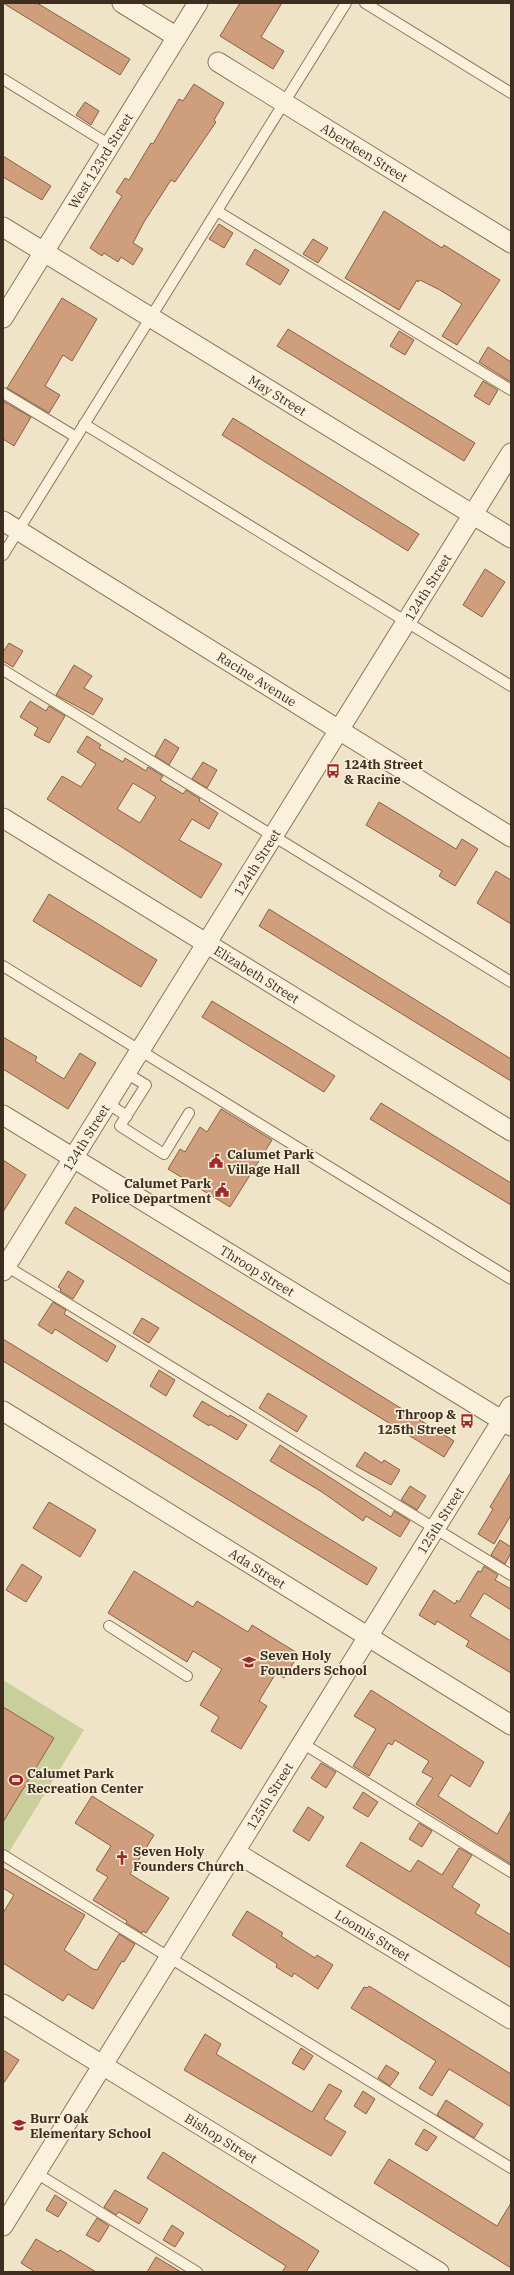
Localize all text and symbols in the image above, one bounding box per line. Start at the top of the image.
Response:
street label: West 123rd Street [65,110,137,212]
street label: Aberdeen Street [317,119,411,186]
street label: May Street [245,371,310,420]
street label: 124th Street [401,550,456,624]
street label: Racine Avenue [214,648,300,711]
place label: 124th Street & Racine [344,756,423,788]
bus stop icon: 124th Street & Racine [325,763,341,779]
street label: 124th Street [230,826,285,899]
street label: Elizabeth Street [211,942,303,1008]
street label: 124th Street [59,1101,114,1175]
place label: Calumet Park Village Hall [227,1146,315,1178]
public building icon: Calumet Park Village Hall [208,1153,224,1169]
place label: Calumet Park Police Department [91,1175,212,1207]
public building icon: Calumet Park Police Department [214,1182,230,1198]
street label: Throop Street [216,1242,298,1301]
place label: Throop & 125th Street [377,1406,456,1438]
bus stop icon: Throop & 125th Street [459,1413,475,1429]
street label: 125th Street [413,1484,468,1557]
street label: Ada Street [226,1545,289,1593]
place label: Seven Holy Founders School [260,1647,367,1679]
school or university icon: Seven Holy Founders School [241,1654,257,1670]
street label: 125th Street [243,1759,297,1833]
place label: Calumet Park Recreation Center [27,1765,144,1797]
sports icon: Calumet Park Recreation Center [8,1772,24,1788]
place label: Seven Holy Founders Church [133,1843,245,1875]
church icon: Seven Holy Founders Church [114,1850,130,1866]
street label: Loomis Street [332,1907,414,1965]
place label: Burr Oak Elementary School [30,2110,151,2142]
street label: Bishop Street [181,2110,261,2167]
school or university icon: Burr Oak Elementary School [11,2117,27,2133]

